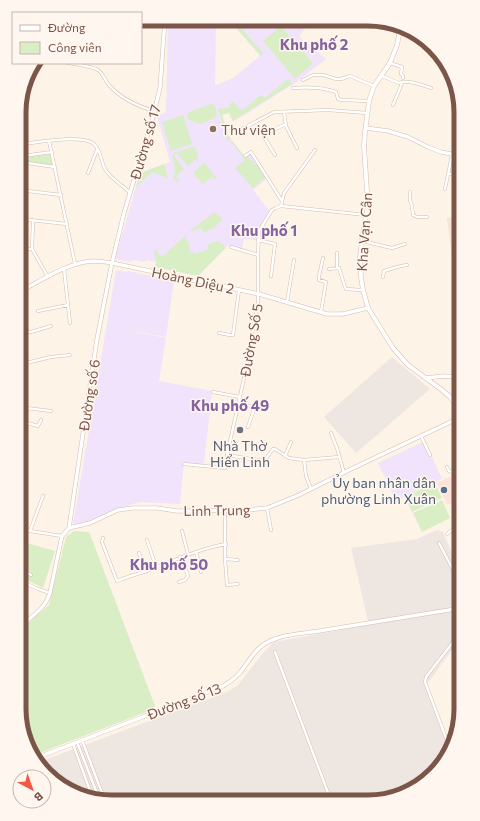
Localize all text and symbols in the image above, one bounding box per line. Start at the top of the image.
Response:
legend [12,12,142,64]
text: Đường [47,20,86,34]
district label: Khu phố 2 [280,35,348,53]
text: Công viên [48,40,102,54]
street label: Đường số 17 [126,103,164,182]
place label: Thư viện [221,121,276,138]
marker: Thư viện [208,124,218,134]
street label: Kha Vạn Cân [353,192,375,272]
district label: Khu phố 1 [231,221,297,239]
street label: Hoàng Diệu 2 [150,263,236,297]
street label: Đường Số 5 [236,302,266,379]
street label: Đường số 6 [75,358,103,433]
district label: Khu phố 49 [191,396,269,414]
marker: Nhà Thờ Hiển Linh [235,425,245,435]
place label: Nhà Thờ Hiển Linh [210,437,270,470]
place label: Ủy ban nhân dân phường Linh Xuân [321,474,436,507]
marker: Ủy ban nhân dân phường Linh Xuân [439,485,449,495]
street label: Linh Trung [183,501,251,519]
district label: Khu phố 50 [130,555,208,573]
street label: Đường số 13 [144,679,223,723]
north arrow [12,769,52,809]
text: B [32,790,46,804]

